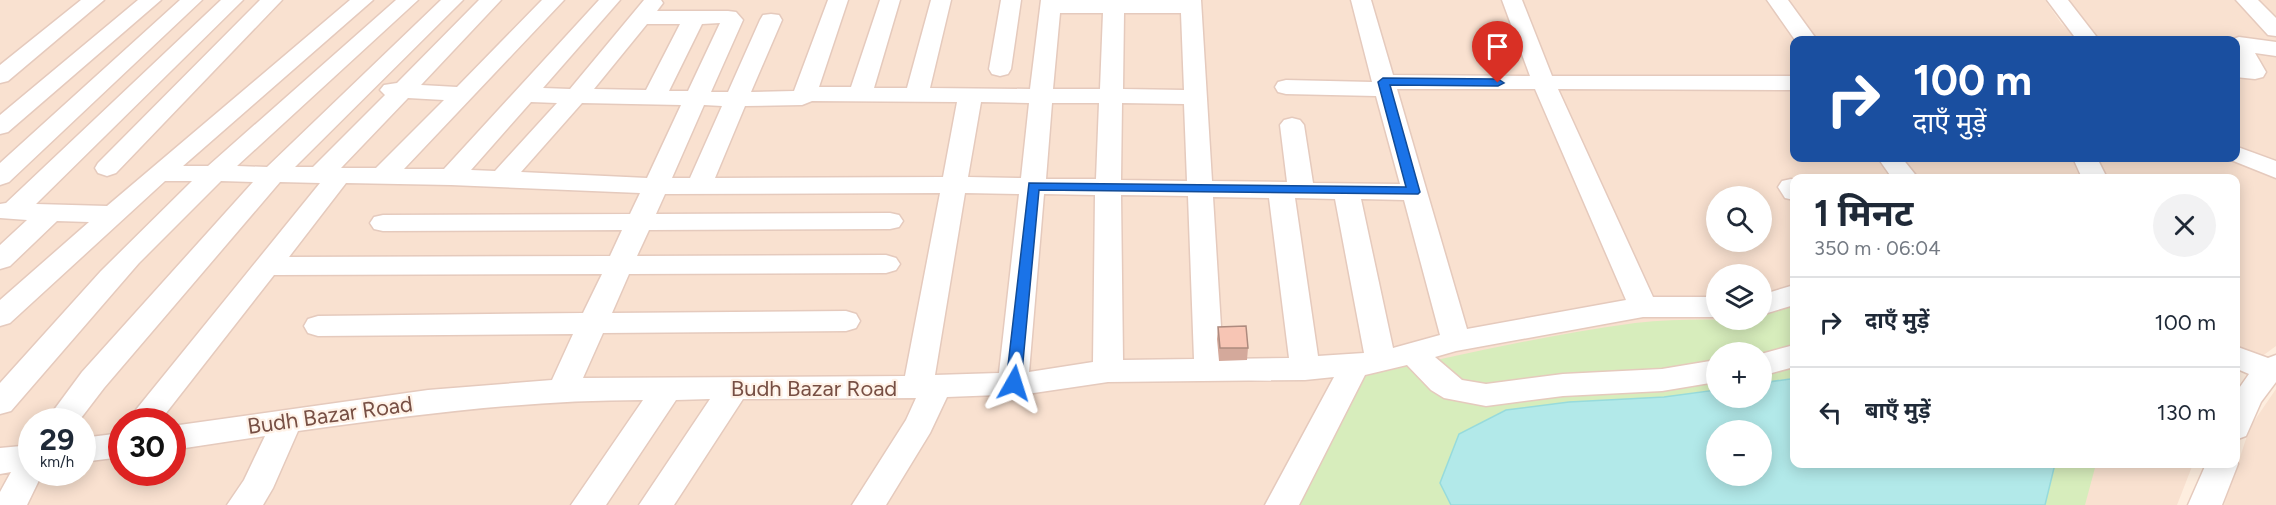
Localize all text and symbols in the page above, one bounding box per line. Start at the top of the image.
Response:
pin [1472,21,1523,83]
icon: arrive [1481,30,1514,63]
text: 100 m [1913,55,2032,106]
icon: right [1814,60,1892,138]
text: दाएँ मुड़ें [1913,106,1987,139]
map controls [1706,186,1772,486]
button: search [1706,186,1772,252]
text: 1 मिनट [1814,192,1913,235]
button: close [2153,194,2216,257]
text: 350 m · 06:04 [1814,236,1941,260]
button: layers [1706,264,1772,330]
icon: right [1814,306,1847,339]
text: दाएँ मुड़ें [1865,307,1929,334]
text: 100 m [2155,309,2216,336]
button: + [1706,342,1772,408]
position arrow [982,351,1046,415]
street label: Budh Bazar Road [731,375,897,402]
street label: Budh Bazar Road [246,390,414,440]
icon: left [1814,396,1847,429]
text: बाएँ मुड़ें [1865,397,1931,424]
text: 130 m [2157,399,2216,426]
speed limit sign: 30 [108,408,186,486]
button: − [1706,420,1772,486]
text: 29 [40,421,74,458]
text: km/h [40,453,74,471]

